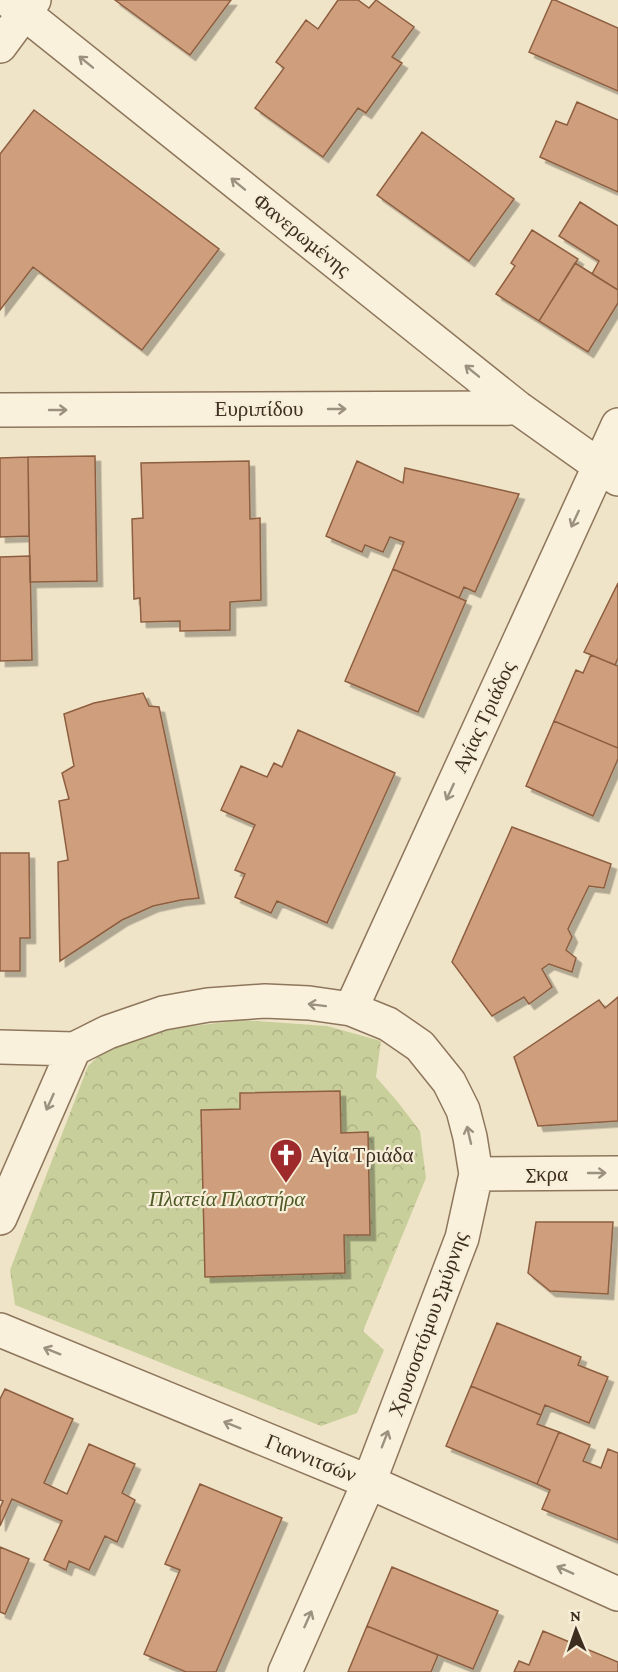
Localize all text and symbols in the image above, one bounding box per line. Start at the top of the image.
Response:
one-way arrow [78,55,94,68]
one-way arrow [230,177,246,190]
street label: Φανερωμένης [249,189,356,282]
one-way arrow [464,365,480,378]
street label: Ευριπίδου [215,397,303,421]
one-way arrow [327,403,347,415]
one-way arrow [48,404,68,416]
one-way arrow [569,510,580,528]
street label: Αγίας Τριάδος [448,657,521,777]
one-way arrow [444,782,455,800]
one-way arrow [308,999,328,1010]
one-way arrow [44,1093,56,1111]
one-way arrow [463,1125,475,1144]
church icon: Αγία Τριάδα [268,1137,304,1184]
place label: Αγία Τριάδα [309,1143,413,1167]
street label: Σκρα [526,1162,568,1186]
one-way arrow [587,1167,607,1179]
park label: Πλατεία Πλαστήρα [148,1187,306,1211]
street label: Χρυσοστόμου Σμύρνης [383,1228,473,1420]
one-way arrow [43,1345,61,1356]
one-way arrow [223,1419,242,1430]
street label: Γιαννιτσών [262,1429,360,1487]
one-way arrow [380,1431,391,1449]
one-way arrow [556,1564,574,1575]
north arrow [546,1600,606,1660]
text: N [570,1607,581,1624]
one-way arrow [303,1610,315,1628]

